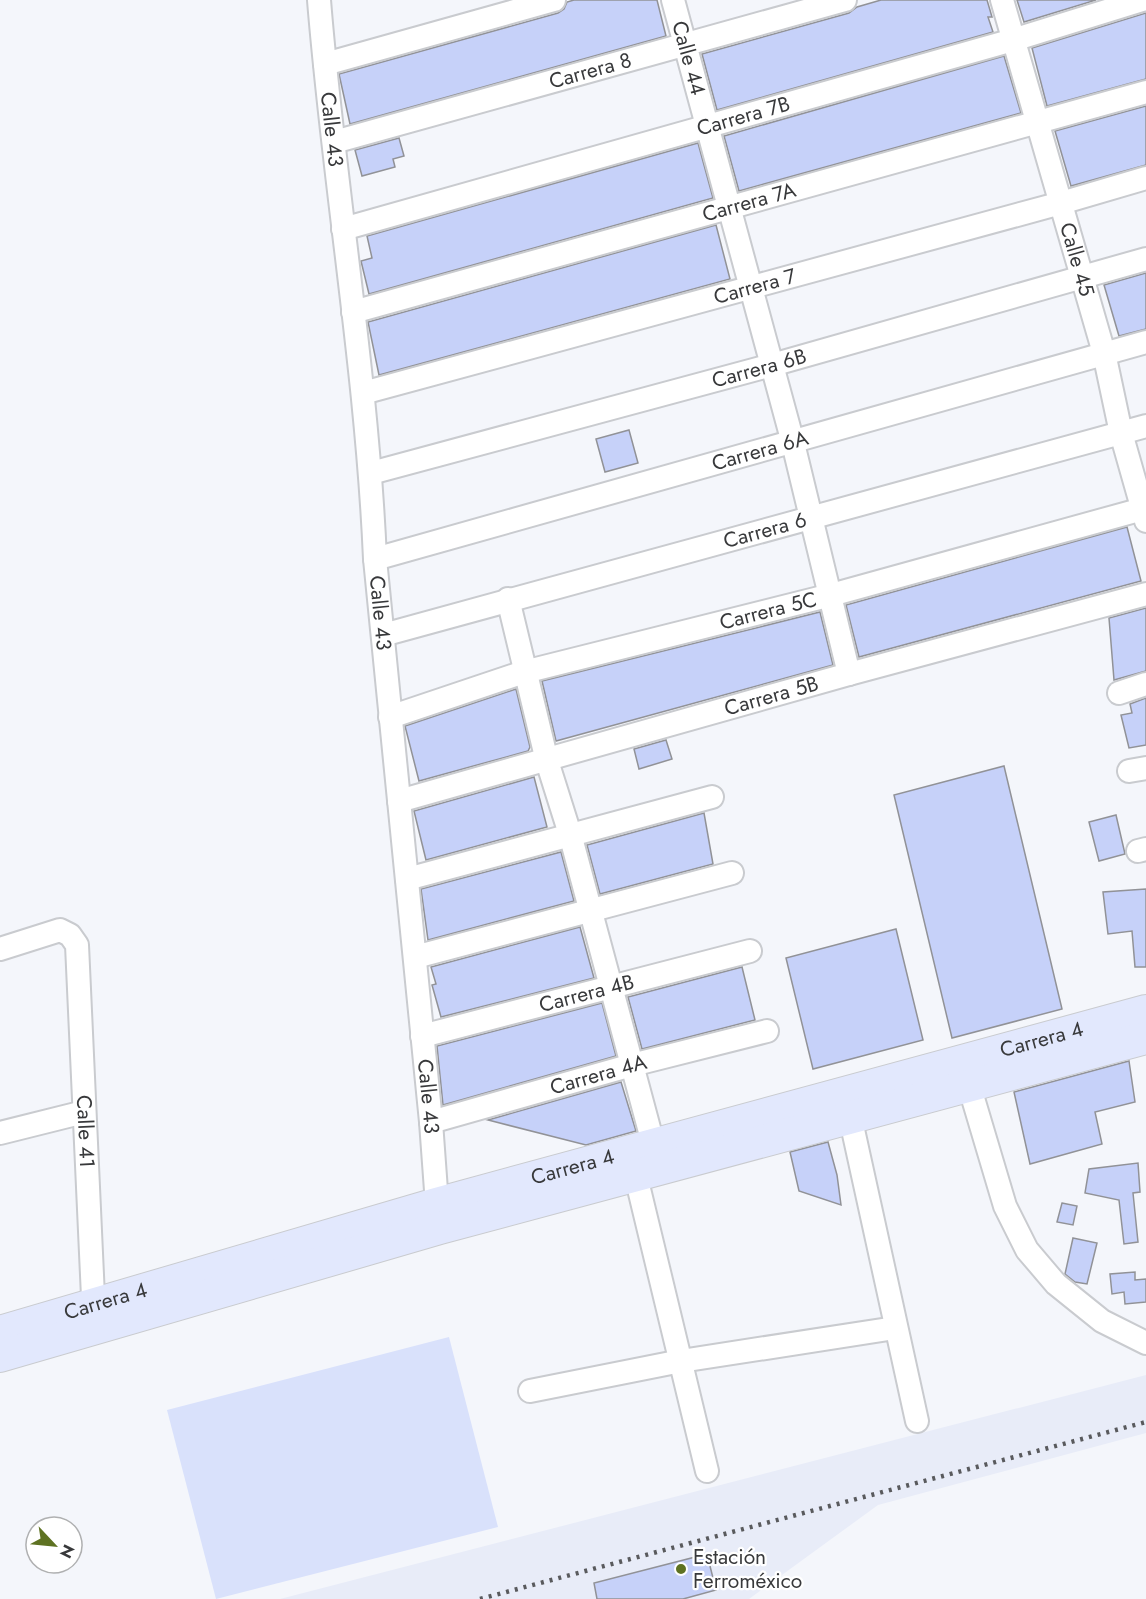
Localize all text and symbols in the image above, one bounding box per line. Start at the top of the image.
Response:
street label: Calle 44 [664,17,713,98]
street label: Carrera 8 [546,45,635,97]
street label: Carrera 7B [693,89,794,143]
street label: Calle 43 [313,90,351,168]
street label: Carrera 7A [699,175,799,229]
street label: Calle 45 [1052,219,1102,300]
street label: Carrera 7 [710,261,799,312]
street label: Carrera 6B [708,341,810,396]
street label: Carrera 6A [708,423,812,478]
street label: Carrera 6 [720,505,810,556]
street label: Calle 43 [362,574,399,652]
street label: Carrera 5C [716,584,820,637]
street label: Carrera 5B [721,668,822,723]
street label: Carrera 4B [536,967,637,1020]
street label: Carrera 4 [997,1014,1087,1065]
street label: Carrera 4A [547,1047,650,1102]
street label: Calle 43 [410,1058,447,1135]
street label: Calle 41 [69,1094,102,1169]
street label: Carrera 4 [528,1141,618,1193]
street label: Carrera 4 [60,1275,151,1327]
north arrow [24,1515,84,1575]
text: N [54,1541,80,1562]
place label: Estación Ferroméxico [693,1542,802,1596]
marker: Estación Ferroméxico [674,1562,688,1576]

